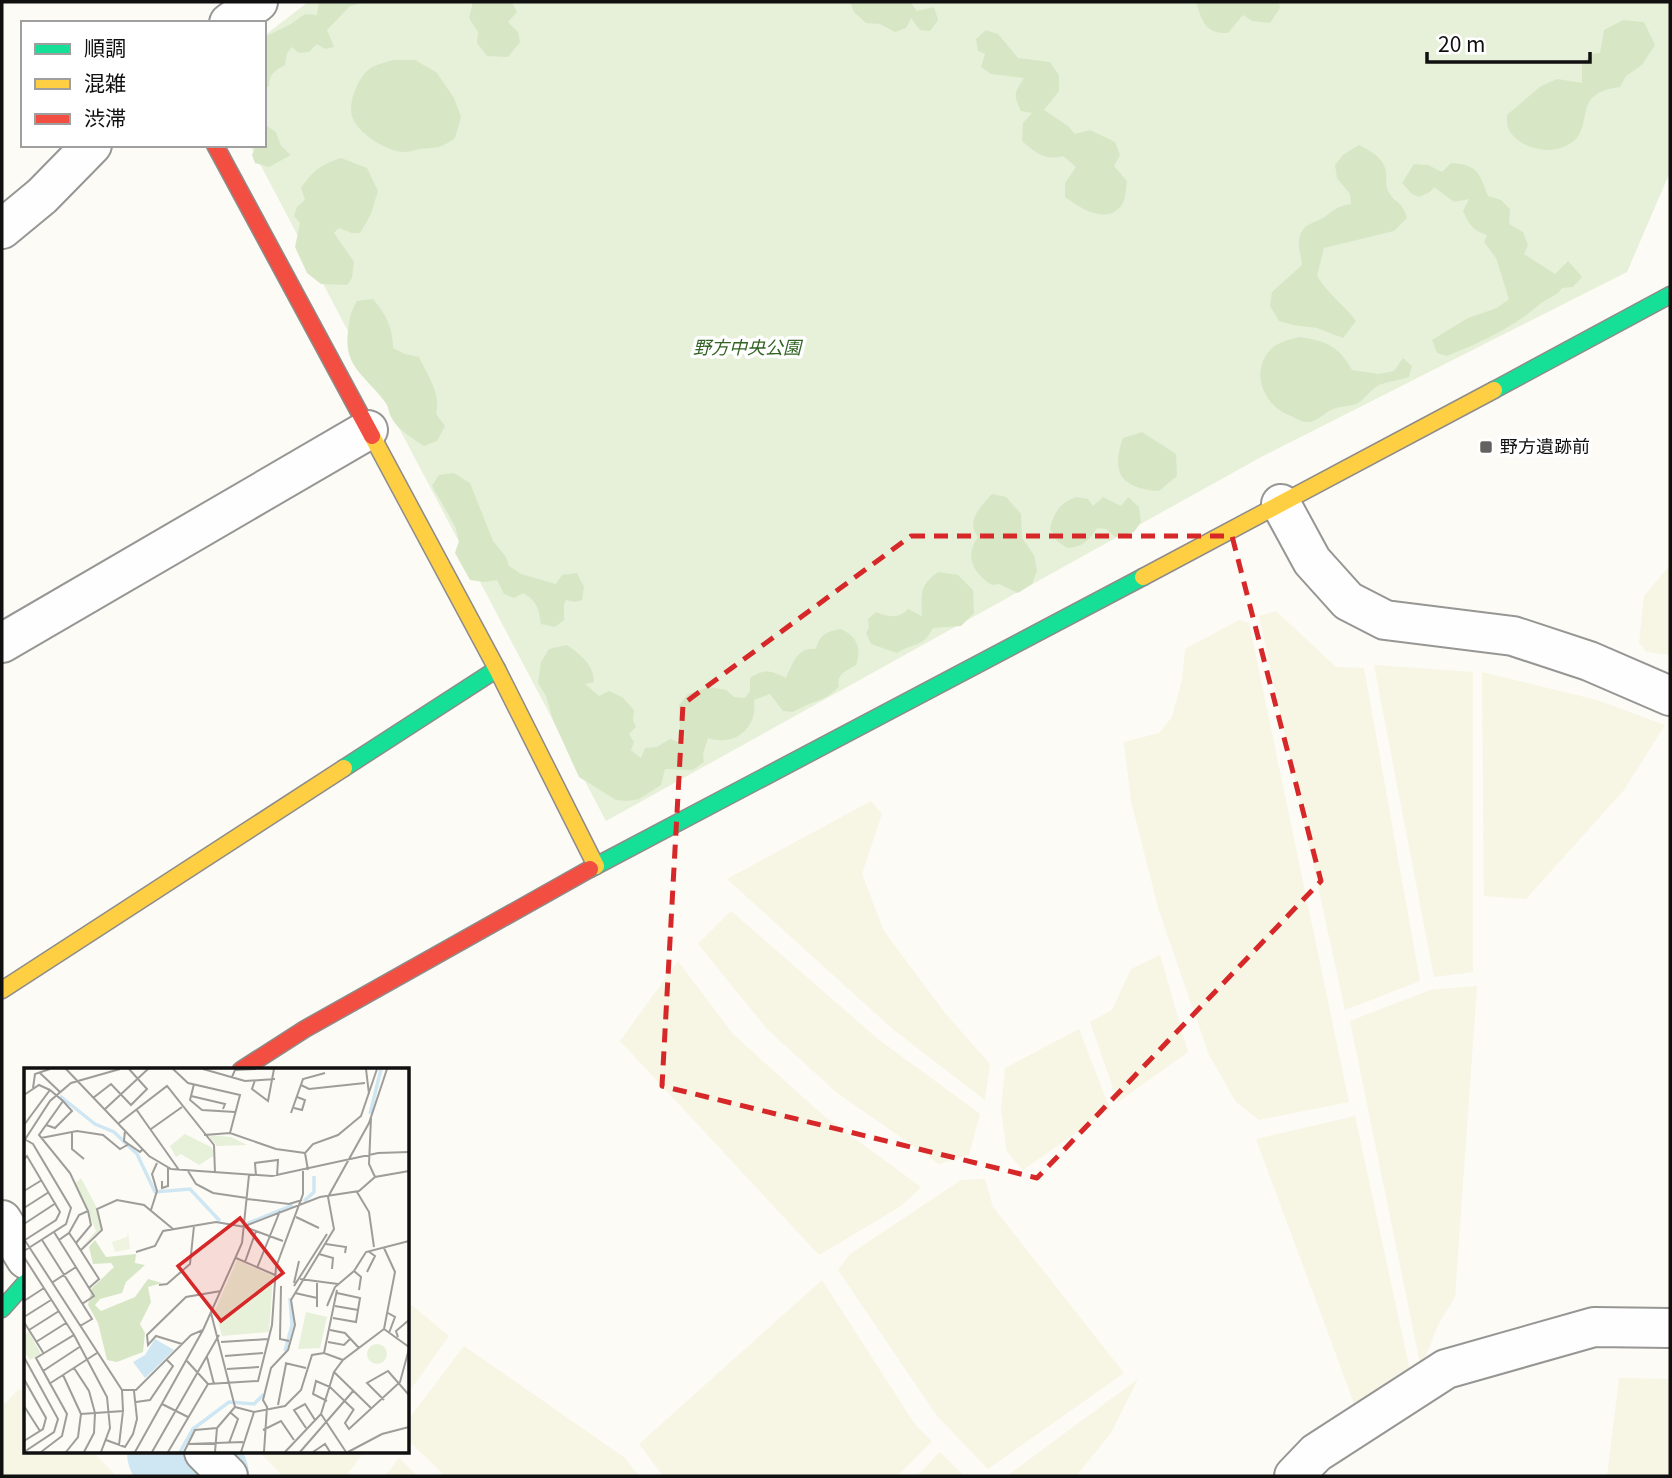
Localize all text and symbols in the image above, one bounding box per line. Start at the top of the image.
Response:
legend [21,21,266,147]
scale bar [1427,21,1590,65]
text: 20 m [1438,28,1485,58]
text: 順調 [84,32,126,62]
text: 混雑 [84,67,126,97]
text: 渋滞 [84,102,126,132]
park label: 野方中央公園 [693,333,804,359]
place label: 野方遺跡前 [1500,432,1590,458]
marker: 野方遺跡前 [1478,439,1494,455]
inset map [24,1068,410,1454]

